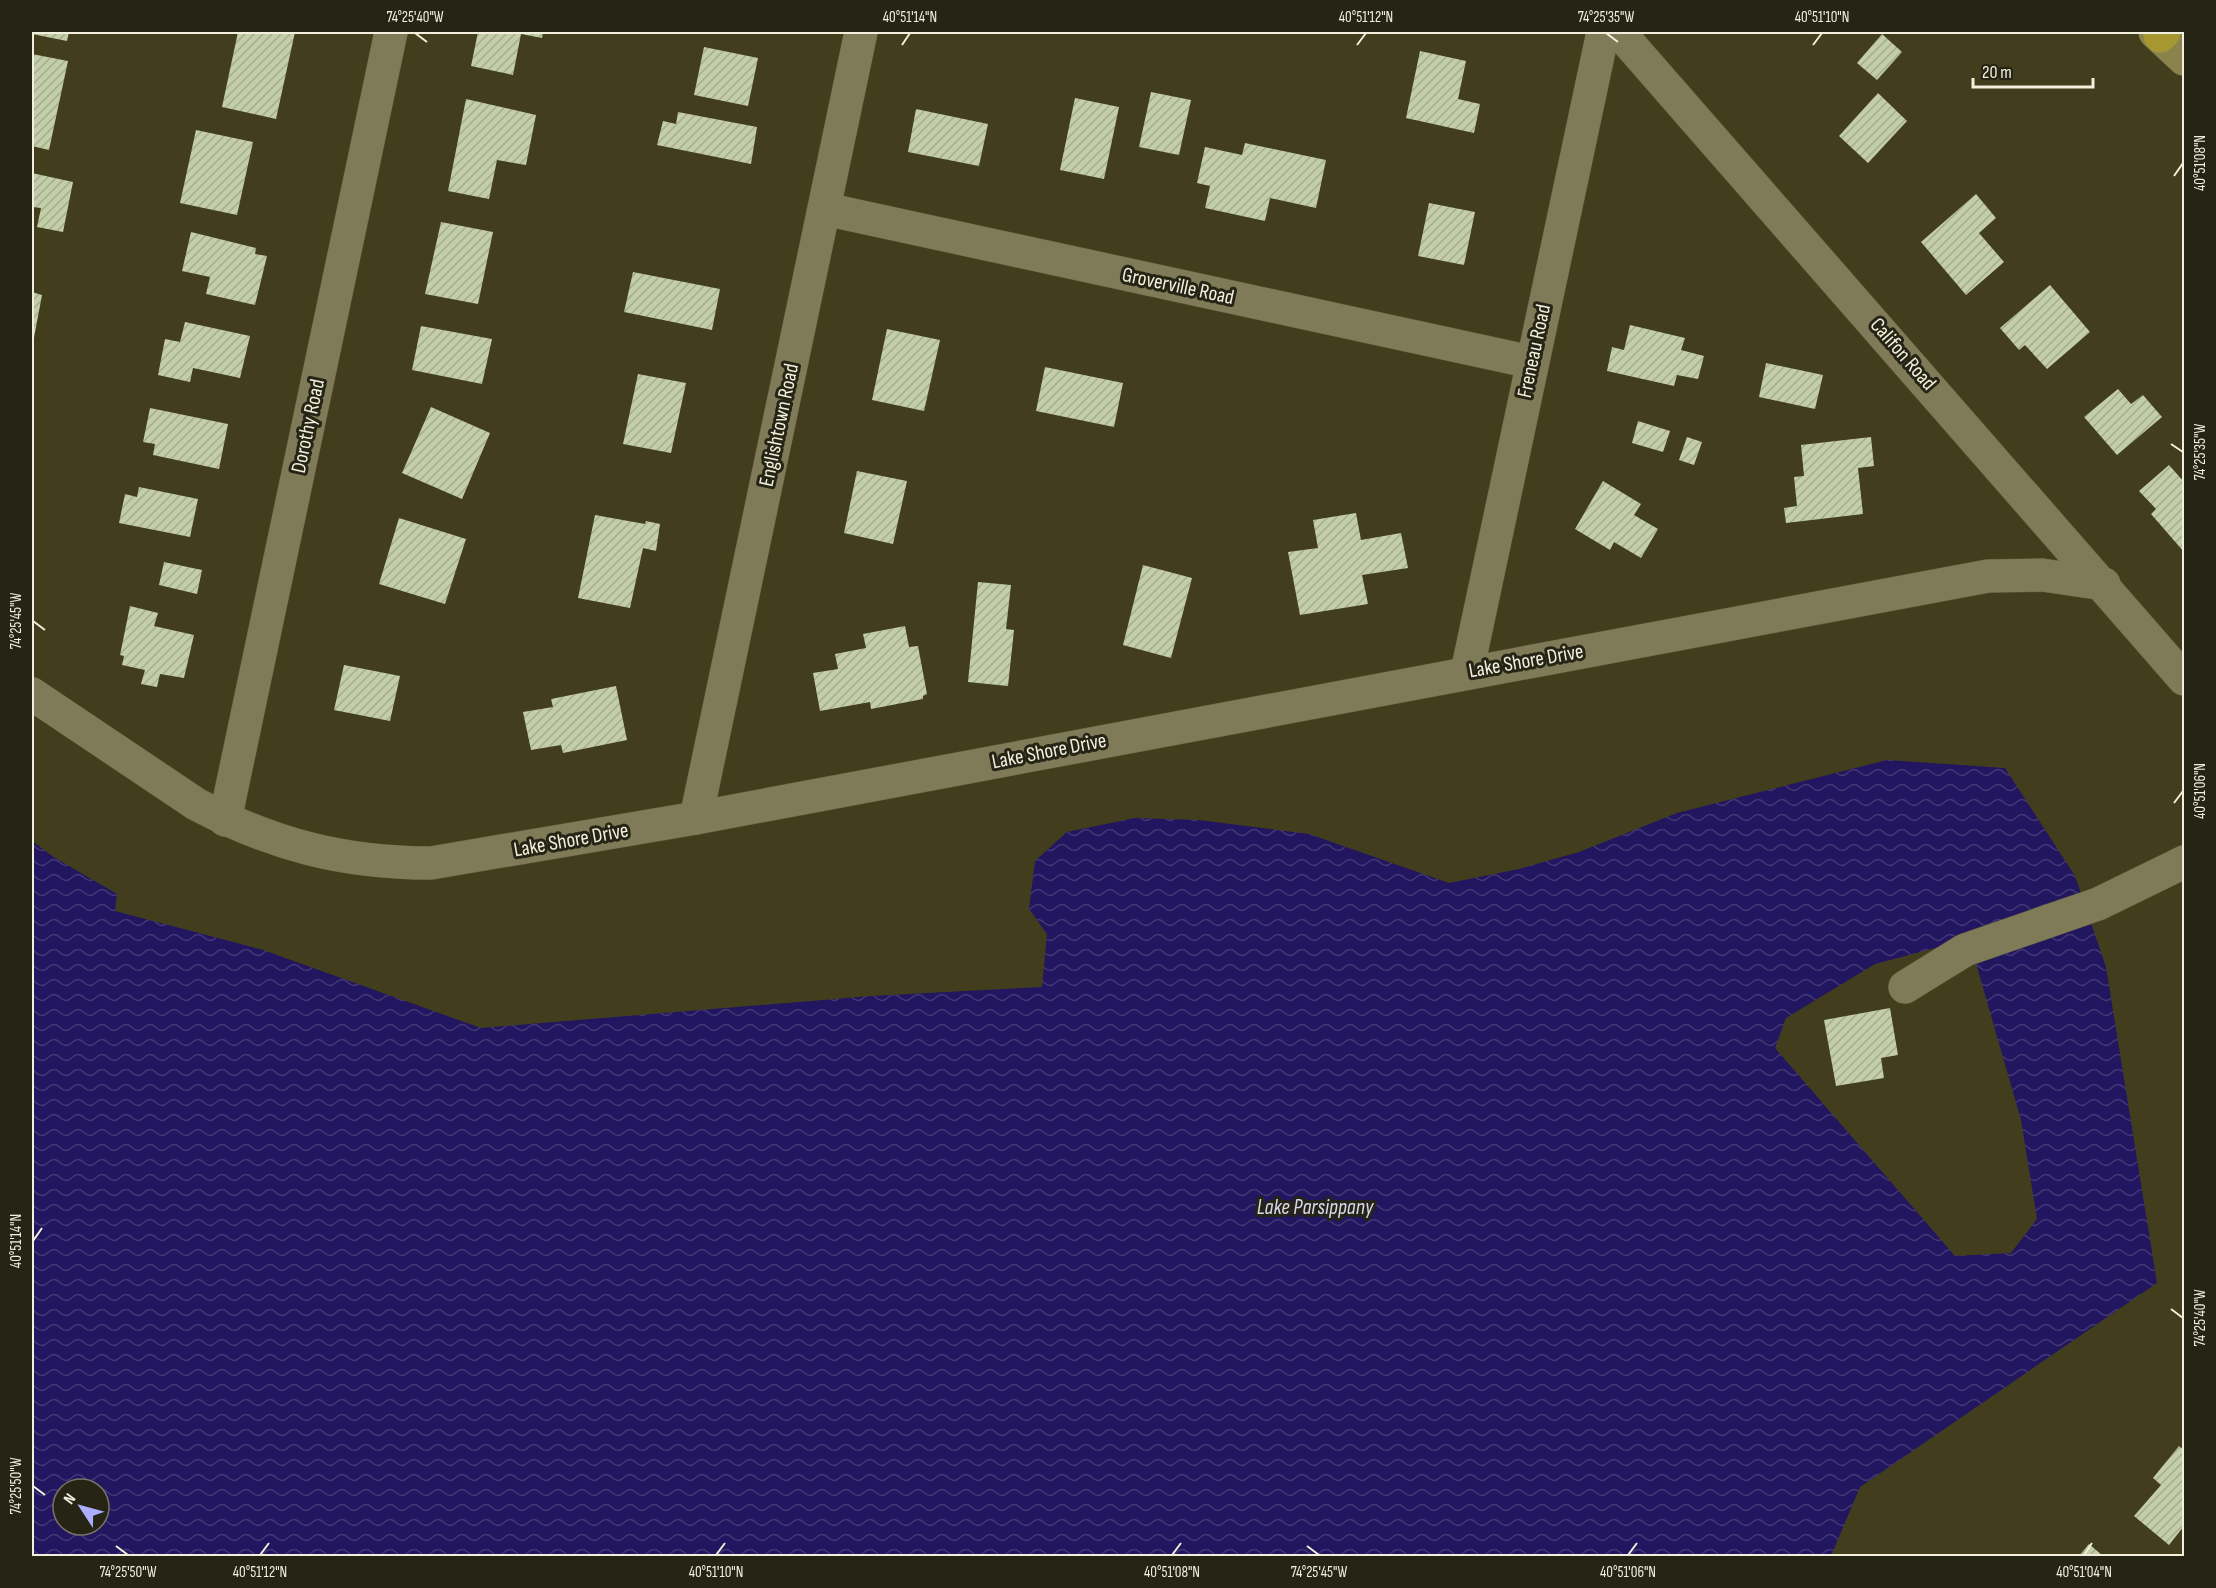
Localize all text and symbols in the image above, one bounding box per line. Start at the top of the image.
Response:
text: 74°25'40"W [386,8,444,27]
text: 40°51'14"N [883,8,937,27]
text: 40°51'12"N [1339,8,1393,27]
text: 74°25'35"W [1578,8,1634,27]
text: 40°51'10"N [1795,8,1849,27]
scale bar [1973,51,2093,89]
text: 20 m [1982,62,2012,83]
text: 40°51'08"N [2191,135,2210,191]
street label: Groverville Road [1120,262,1236,310]
street label: Freneau Road [1512,302,1556,400]
street label: Califon Road [1865,313,1941,395]
street label: Englishtown Road [754,361,804,489]
street label: Dorothy Road [286,377,330,475]
text: 74°25'35"W [2191,424,2210,480]
text: 74°25'45"W [7,593,26,649]
street label: Lake Shore Drive [1467,639,1585,683]
street label: Lake Shore Drive [990,728,1108,774]
text: 40°51'06"N [2191,763,2210,819]
street label: Lake Shore Drive [512,818,630,862]
water label: Lake Parsippany [1257,1194,1374,1221]
text: 40°51'14"N [7,1214,26,1268]
text: 74°25'40"W [2191,1289,2210,1347]
text: 74°25'50"W [7,1457,26,1514]
north arrow [51,1477,111,1537]
text: N [60,1490,80,1508]
text: 74°25'50"W [100,1563,157,1582]
text: 40°51'12"N [233,1563,287,1582]
text: 40°51'10"N [689,1563,743,1582]
text: 40°51'08"N [1144,1563,1200,1582]
text: 74°25'45"W [1291,1563,1347,1582]
text: 40°51'06"N [1600,1563,1656,1582]
text: 40°51'04"N [2056,1563,2112,1582]

